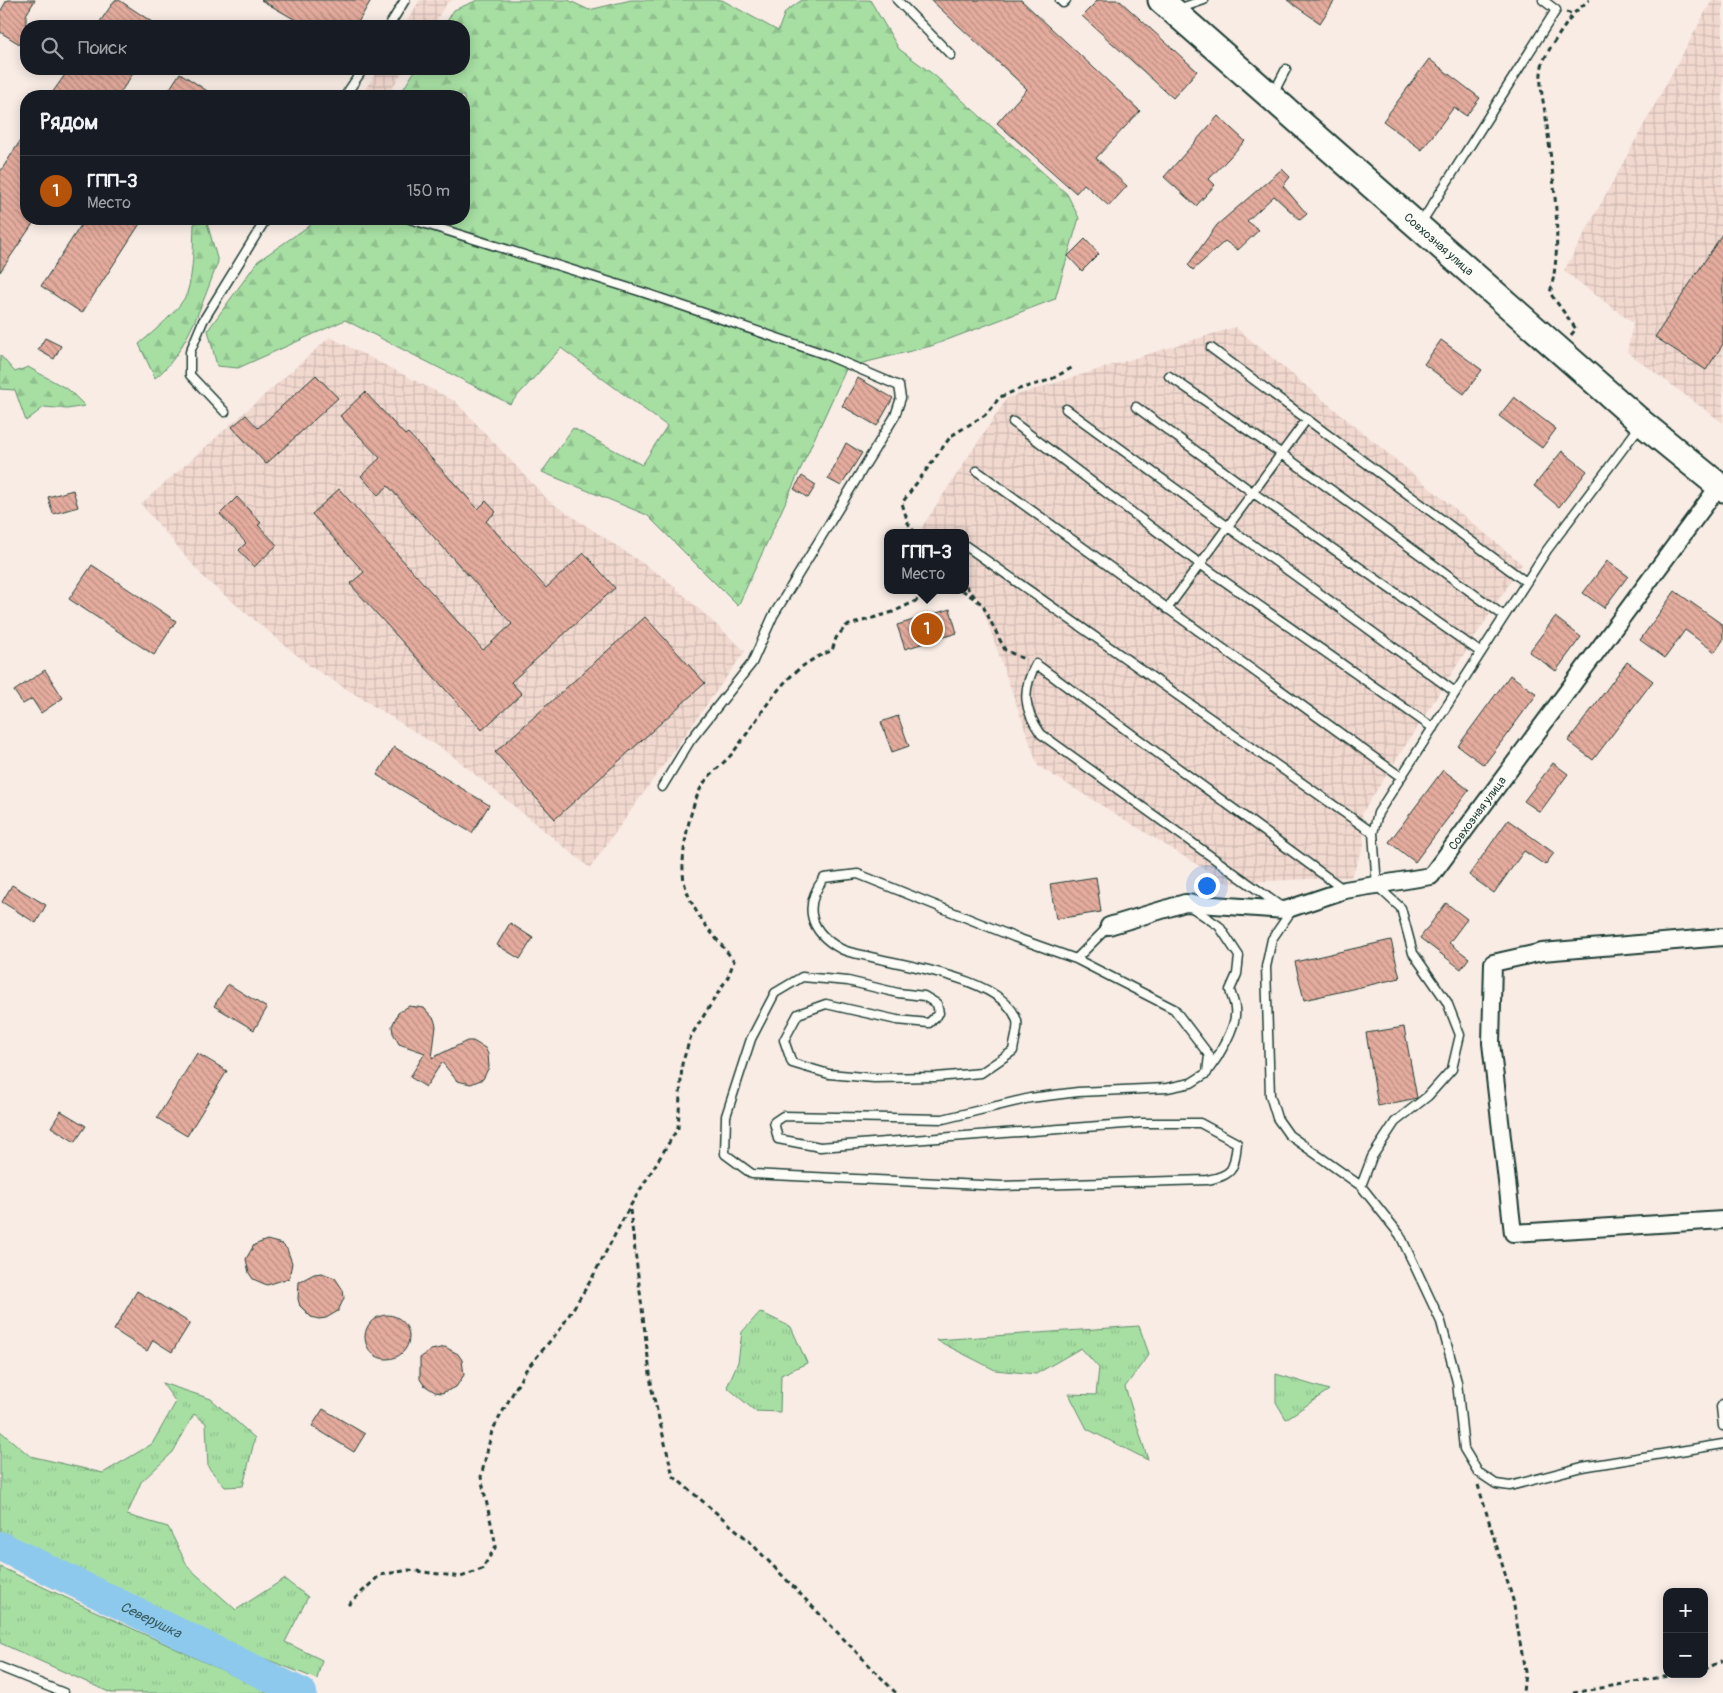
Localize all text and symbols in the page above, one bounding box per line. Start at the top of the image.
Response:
search box [20,20,470,75]
icon: search [38,34,66,62]
text: Поиск [78,36,128,60]
text: Рядом [40,109,98,136]
text: ГПП-3 [87,169,138,193]
text: 1 [53,181,59,201]
text: 150 m [406,181,450,201]
text: Место [87,193,131,213]
street label: Совхозная улица [1401,210,1477,279]
popup [884,529,969,594]
text: ГПП-3 [901,540,952,564]
text: Место [901,564,945,584]
pin: 1 [911,610,943,648]
street label: Совхозная улица [1445,773,1510,853]
your location [1194,873,1220,899]
map controls [1663,1588,1708,1678]
button: + [1663,1588,1708,1633]
water label: Северушка [118,1598,186,1642]
button: − [1663,1633,1708,1678]

